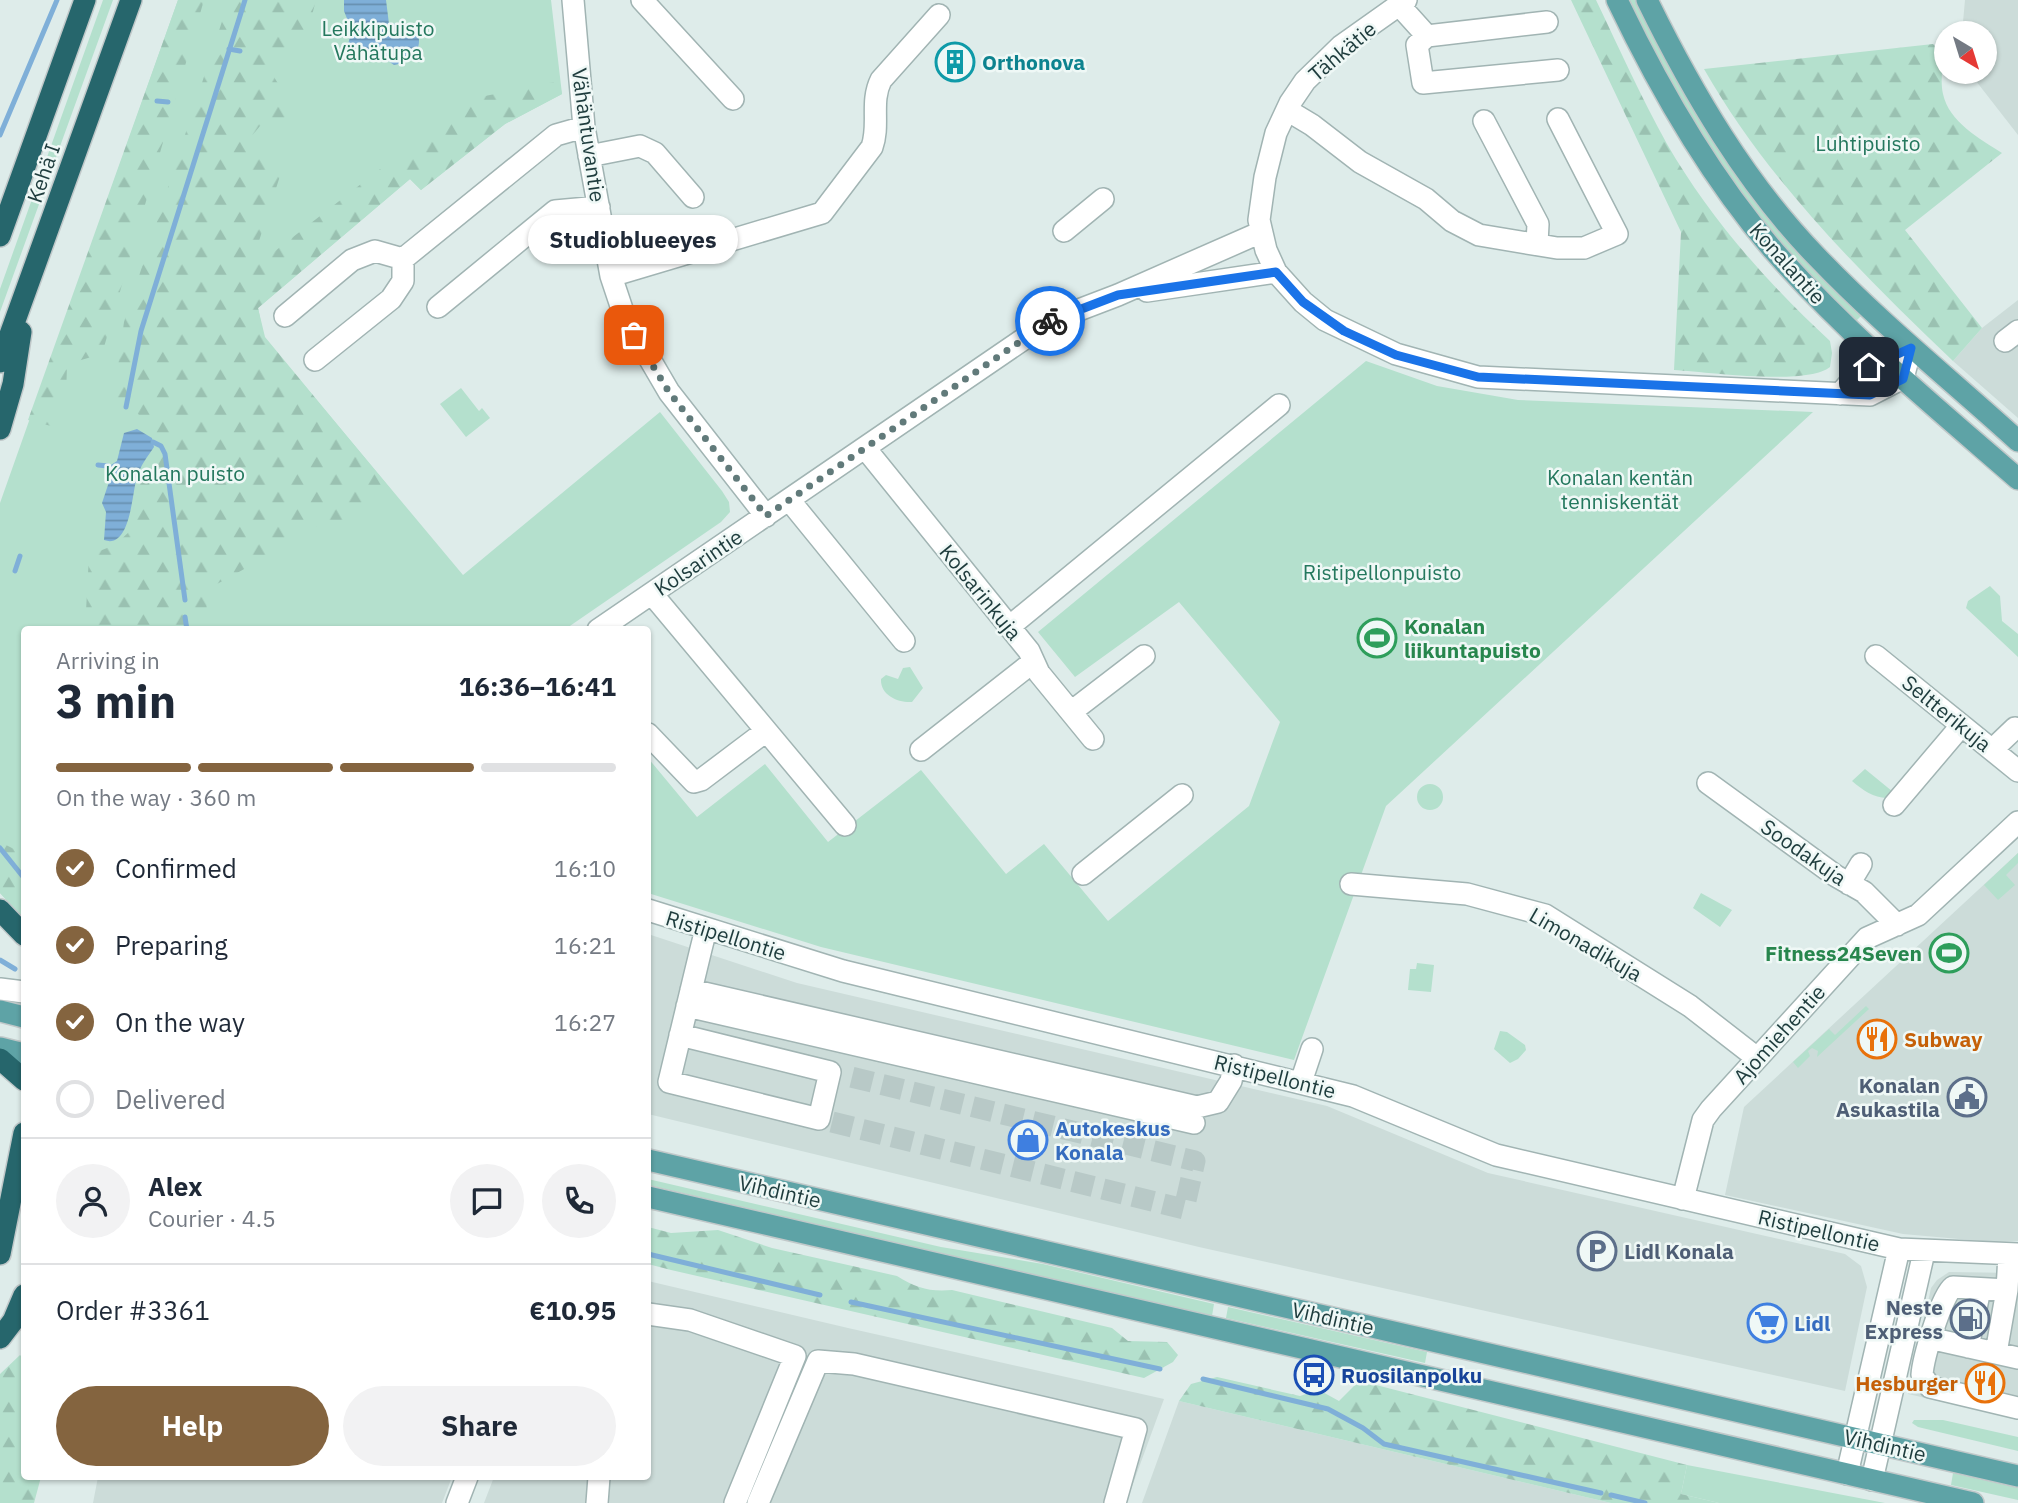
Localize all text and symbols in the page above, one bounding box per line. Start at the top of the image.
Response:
park label: Leikkipuisto Vähätupa [322,14,434,66]
street label: Tähkätie [1302,15,1382,87]
north arrow [1934,21,1997,84]
map controls [1934,21,1997,84]
building icon: Orthonova [934,41,976,83]
place label: Orthonova [982,48,1085,76]
street label: Vähäntuvantie [566,66,612,204]
park label: Luhtipuisto [1815,129,1921,157]
street label: Kehä I [20,140,66,206]
callout: Studioblueeyes [529,216,739,265]
street label: Konalantie [1744,216,1832,310]
text: Studioblueeyes [549,224,717,254]
courier [1015,286,1085,356]
icon: bike [1031,302,1069,340]
pin [604,305,664,365]
icon: bag [615,316,653,354]
pin [1839,337,1899,397]
icon: home [1850,348,1888,386]
park label: Konalan puisto [105,459,245,487]
park label: Konalan kentän tenniskentät [1547,463,1693,515]
street label: Kolsarintie [648,522,748,602]
street label: Kolsarinkuja [934,538,1028,646]
park label: Ristipellonpuisto [1303,558,1461,586]
place label: Konalan liikuntapuisto [1404,612,1541,664]
sports icon: Konalan liikuntapuisto [1356,617,1398,659]
text: Arriving in [56,645,160,675]
street label: Seltterikuja [1896,668,1998,758]
text: 16:36–16:41 [459,669,616,703]
text: 3 min [56,671,176,731]
text: On the way · 360 m [56,782,256,812]
street label: Soodakuja [1756,812,1852,892]
icon: check [56,849,94,887]
text: Confirmed [115,851,237,885]
text: 16:10 [554,853,616,883]
street label: Limonadikuja [1525,900,1647,988]
street label: Ristipellontie [662,903,790,967]
icon: check [56,926,94,964]
text: Preparing [115,928,228,962]
text: 16:21 [554,930,616,960]
sports icon: Fitness24Seven [1928,932,1970,974]
place label: Fitness24Seven [1765,939,1922,967]
street label: Ajomiehentie [1727,978,1831,1090]
icon: check [56,1003,94,1041]
text: On the way [115,1005,245,1039]
text: 16:27 [554,1007,616,1037]
restaurant icon: Subway [1856,1018,1898,1060]
place label: Subway [1904,1025,1983,1053]
street label: Ristipellontie [1211,1047,1339,1105]
place label: Konalan Asukastila [1836,1071,1940,1123]
public building icon: Konalan Asukastila [1946,1076,1988,1118]
text: Delivered [115,1082,226,1116]
place label: Autokeskus Konala [1055,1114,1171,1166]
shop icon: Autokeskus Konala [1007,1119,1049,1161]
button: person [56,1164,130,1238]
button: chat [450,1164,524,1238]
button: phone [542,1164,616,1238]
street label: Vihdintie [736,1168,824,1214]
text: Alex [148,1169,202,1203]
street label: Ristipellontie [1755,1202,1883,1258]
text: Courier · 4.5 [148,1203,276,1233]
parking icon: Lidl Konala [1576,1230,1618,1272]
place label: Lidl Konala [1624,1237,1734,1265]
text: Order #3361 [56,1293,210,1327]
text: €10.95 [529,1293,616,1327]
place label: Neste Express [1865,1293,1943,1345]
street label: Vihdintie [1289,1295,1377,1341]
fuel station icon: Neste Express [1949,1298,1991,1340]
supermarket icon: Lidl [1746,1302,1788,1344]
place label: Lidl [1794,1309,1830,1337]
bus stop icon: Ruosilanpolku [1293,1354,1335,1396]
place label: Ruosilanpolku [1341,1361,1482,1389]
restaurant icon: Hesburger [1964,1362,2006,1404]
place label: Hesburger [1855,1369,1959,1397]
button: Help [56,1386,329,1466]
button: Share [343,1386,616,1466]
street label: Vihdintie [1841,1422,1929,1468]

